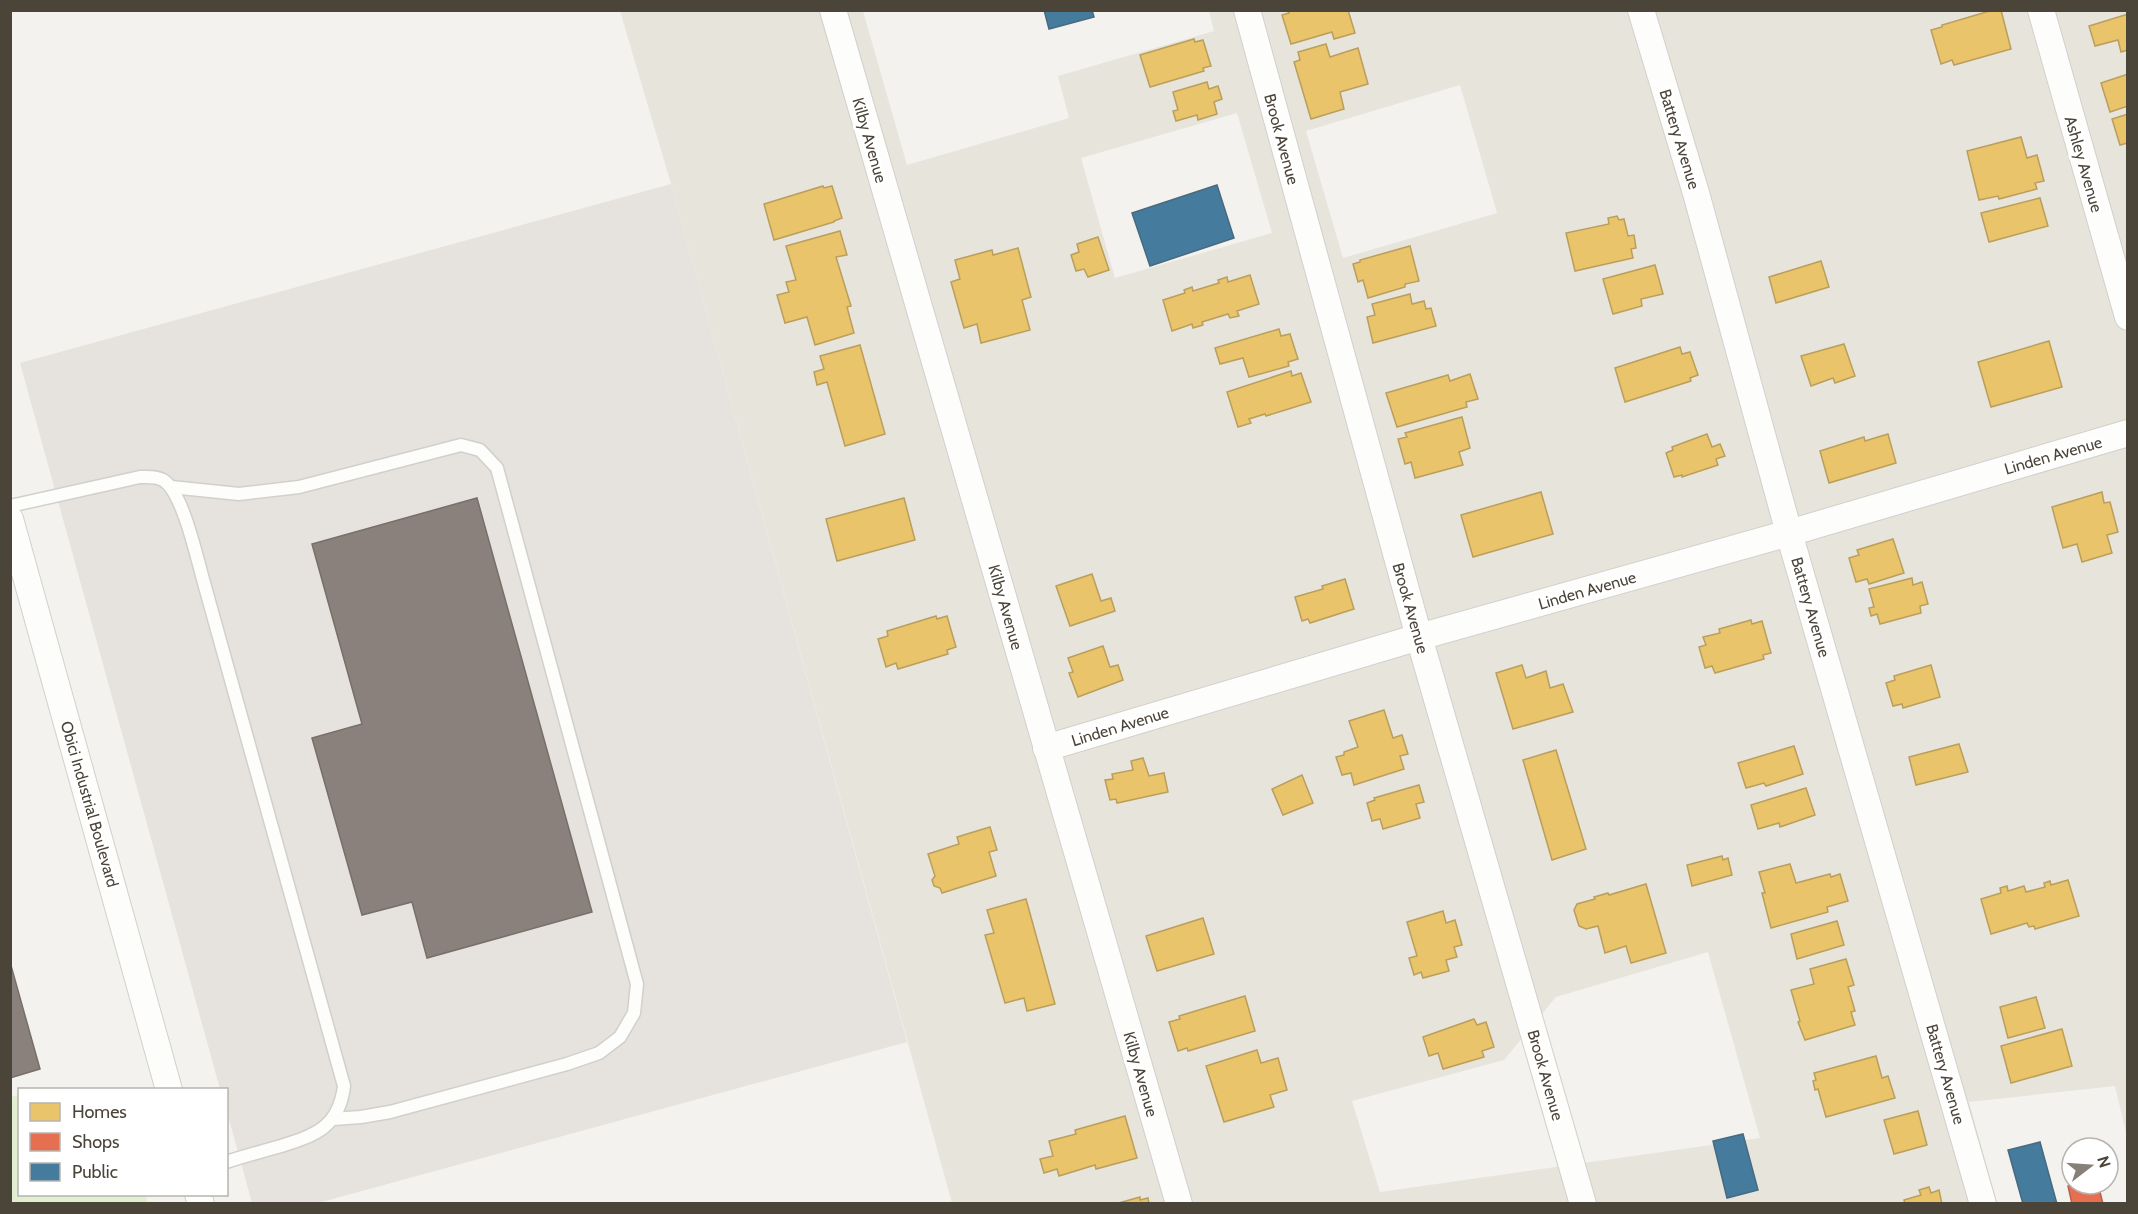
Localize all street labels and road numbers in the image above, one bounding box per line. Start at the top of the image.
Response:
street label: Battery Avenue [1655,87,1704,191]
street label: Brook Avenue [1260,92,1303,187]
street label: Kilby Avenue [848,95,891,185]
street label: Ashley Avenue [2061,114,2106,215]
street label: Linden Avenue [2002,432,2104,478]
street label: Battery Avenue [1787,555,1834,659]
street label: Brook Avenue [1389,561,1433,656]
street label: Kilby Avenue [984,562,1027,652]
street label: Linden Avenue [1536,567,1638,613]
street label: Linden Avenue [1069,703,1171,750]
street label: Obici Industrial Boulevard [57,719,122,890]
street label: Battery Avenue [1922,1022,1969,1126]
street label: Brook Avenue [1524,1028,1568,1123]
street label: Kilby Avenue [1119,1029,1162,1119]

